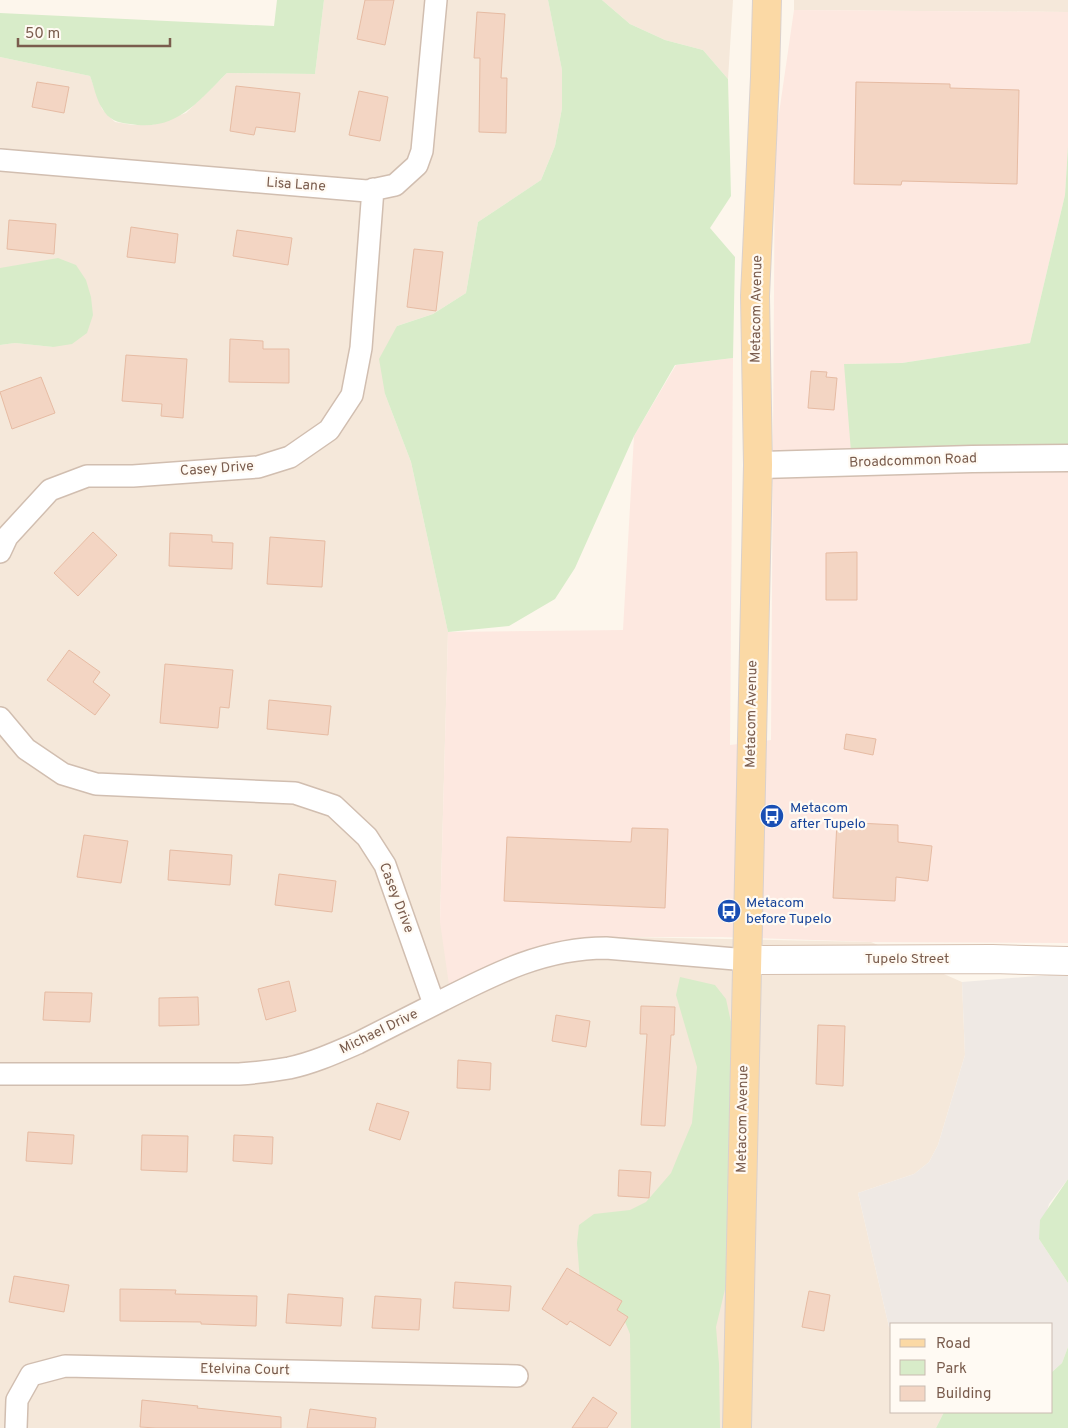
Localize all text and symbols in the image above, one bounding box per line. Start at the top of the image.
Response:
scale bar [18,15,170,47]
text: 50 m [25,25,60,44]
street label: Lisa Lane [266,174,326,196]
street label: Metacom Avenue [748,255,766,363]
street label: Broadcommon Road [849,450,977,472]
street label: Casey Drive [180,458,254,480]
street label: Metacom Avenue [743,660,761,768]
place label: Metacom after Tupelo [790,800,866,833]
bus stop icon: Metacom after Tupelo [759,803,785,829]
street label: Casey Drive [375,860,417,936]
place label: Metacom before Tupelo [746,895,832,928]
bus stop icon: Metacom before Tupelo [716,898,742,924]
street label: Tupelo Street [865,951,949,968]
street label: Michael Drive [337,1006,421,1058]
street label: Metacom Avenue [734,1065,752,1173]
legend [890,1323,1053,1413]
text: Road [936,1335,971,1354]
text: Park [936,1360,967,1379]
street label: Etelvina Court [200,1361,290,1379]
text: Building [936,1385,991,1404]

